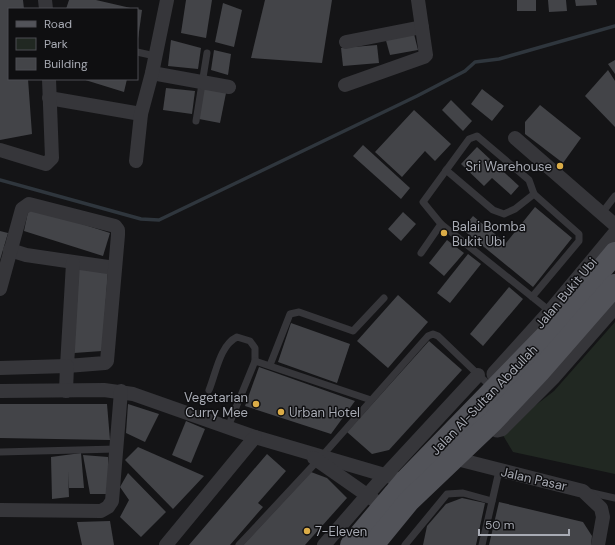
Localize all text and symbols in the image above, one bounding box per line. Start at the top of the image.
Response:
legend [8,8,138,80]
text: Road [44,16,72,32]
text: Park [44,36,68,52]
text: Building [44,56,88,72]
place label: Sri Warehouse [466,158,552,175]
marker: Sri Warehouse [555,161,565,171]
place label: Balai Bomba Bukit Ubi [452,218,526,250]
marker: Balai Bomba Bukit Ubi [439,228,449,238]
street label: Jalan Bukit Ubi [531,254,601,332]
street label: Jalan Al-Sultan Abdullah [427,341,541,459]
place label: Vegetarian Curry Mee [184,389,248,421]
marker: Vegetarian Curry Mee [251,399,261,409]
place label: Urban Hotel [289,404,360,421]
marker: Urban Hotel [276,407,286,417]
street label: Jalan Pasar [499,463,569,495]
scale bar [479,511,569,537]
text: 50 m [485,517,514,533]
place label: 7-Eleven [315,523,367,540]
marker: 7-Eleven [302,526,312,536]

